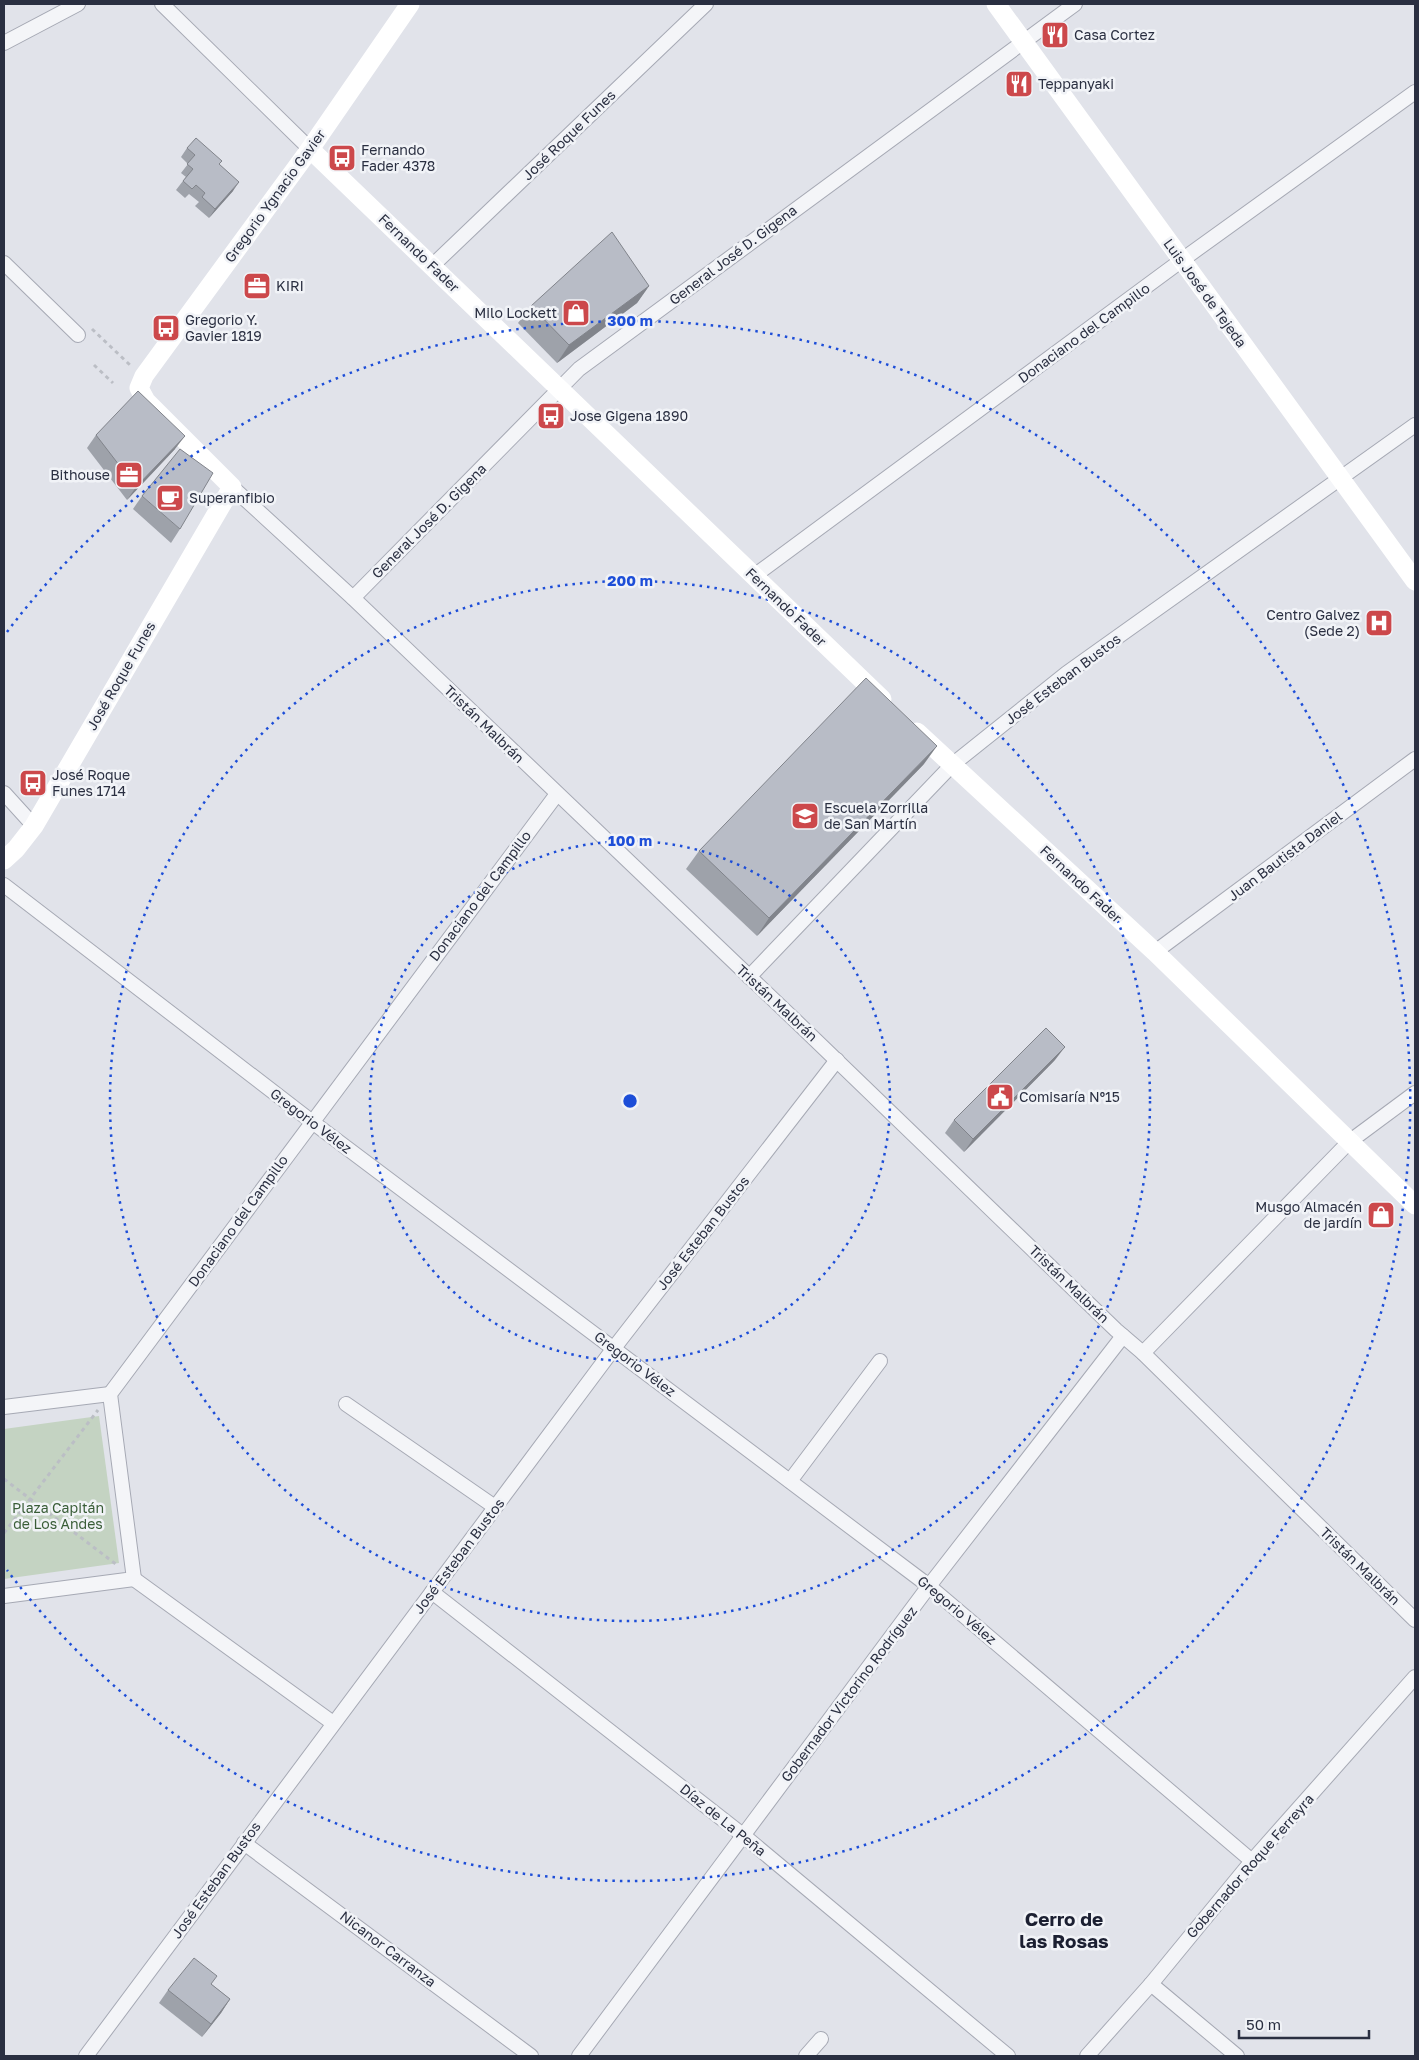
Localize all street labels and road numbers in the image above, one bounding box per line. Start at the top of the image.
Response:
street label: José Roque Funes [519,86,619,183]
street label: Gregorio Ygnacio Gavier [221,125,329,266]
street label: General José D. Gigena [666,201,800,308]
street label: Fernando Fader [375,210,464,296]
street label: Luis José de Tejeda [1160,235,1251,350]
street label: Donaciano del Campillo [1015,279,1153,386]
street label: General José D. Gigena [368,460,490,582]
street label: Fernando Fader [742,564,831,650]
street label: José Roque Funes [83,618,159,733]
street label: José Esteban Bustos [1002,630,1124,728]
street label: Tristán Malbrán [441,681,528,766]
street label: Juan Bautista Daniel [1224,807,1345,904]
street label: Donaciano del Campillo [425,827,534,964]
street label: Fernando Fader [1037,841,1126,926]
street label: Tristán Malbrán [733,961,821,1045]
street label: Gregorio Vélez [267,1084,355,1157]
street label: Donaciano del Campillo [184,1152,291,1290]
street label: José Esteban Bustos [653,1172,752,1293]
street label: Tristán Malbrán [1026,1241,1113,1326]
street label: Gregorio Vélez [591,1327,679,1400]
street label: José Esteban Bustos [410,1495,508,1617]
street label: Tristán Malbrán [1317,1523,1404,1608]
street label: Gregorio Vélez [914,1572,1000,1648]
street label: Gobernador Victorino Rodríguez [777,1603,920,1785]
street label: Díaz de La Peña [677,1780,770,1859]
street label: Gobernador Roque Ferreyra [1182,1790,1317,1941]
street label: José Esteban Bustos [168,1818,264,1941]
street label: Nicanor Carranza [337,1907,440,1990]

